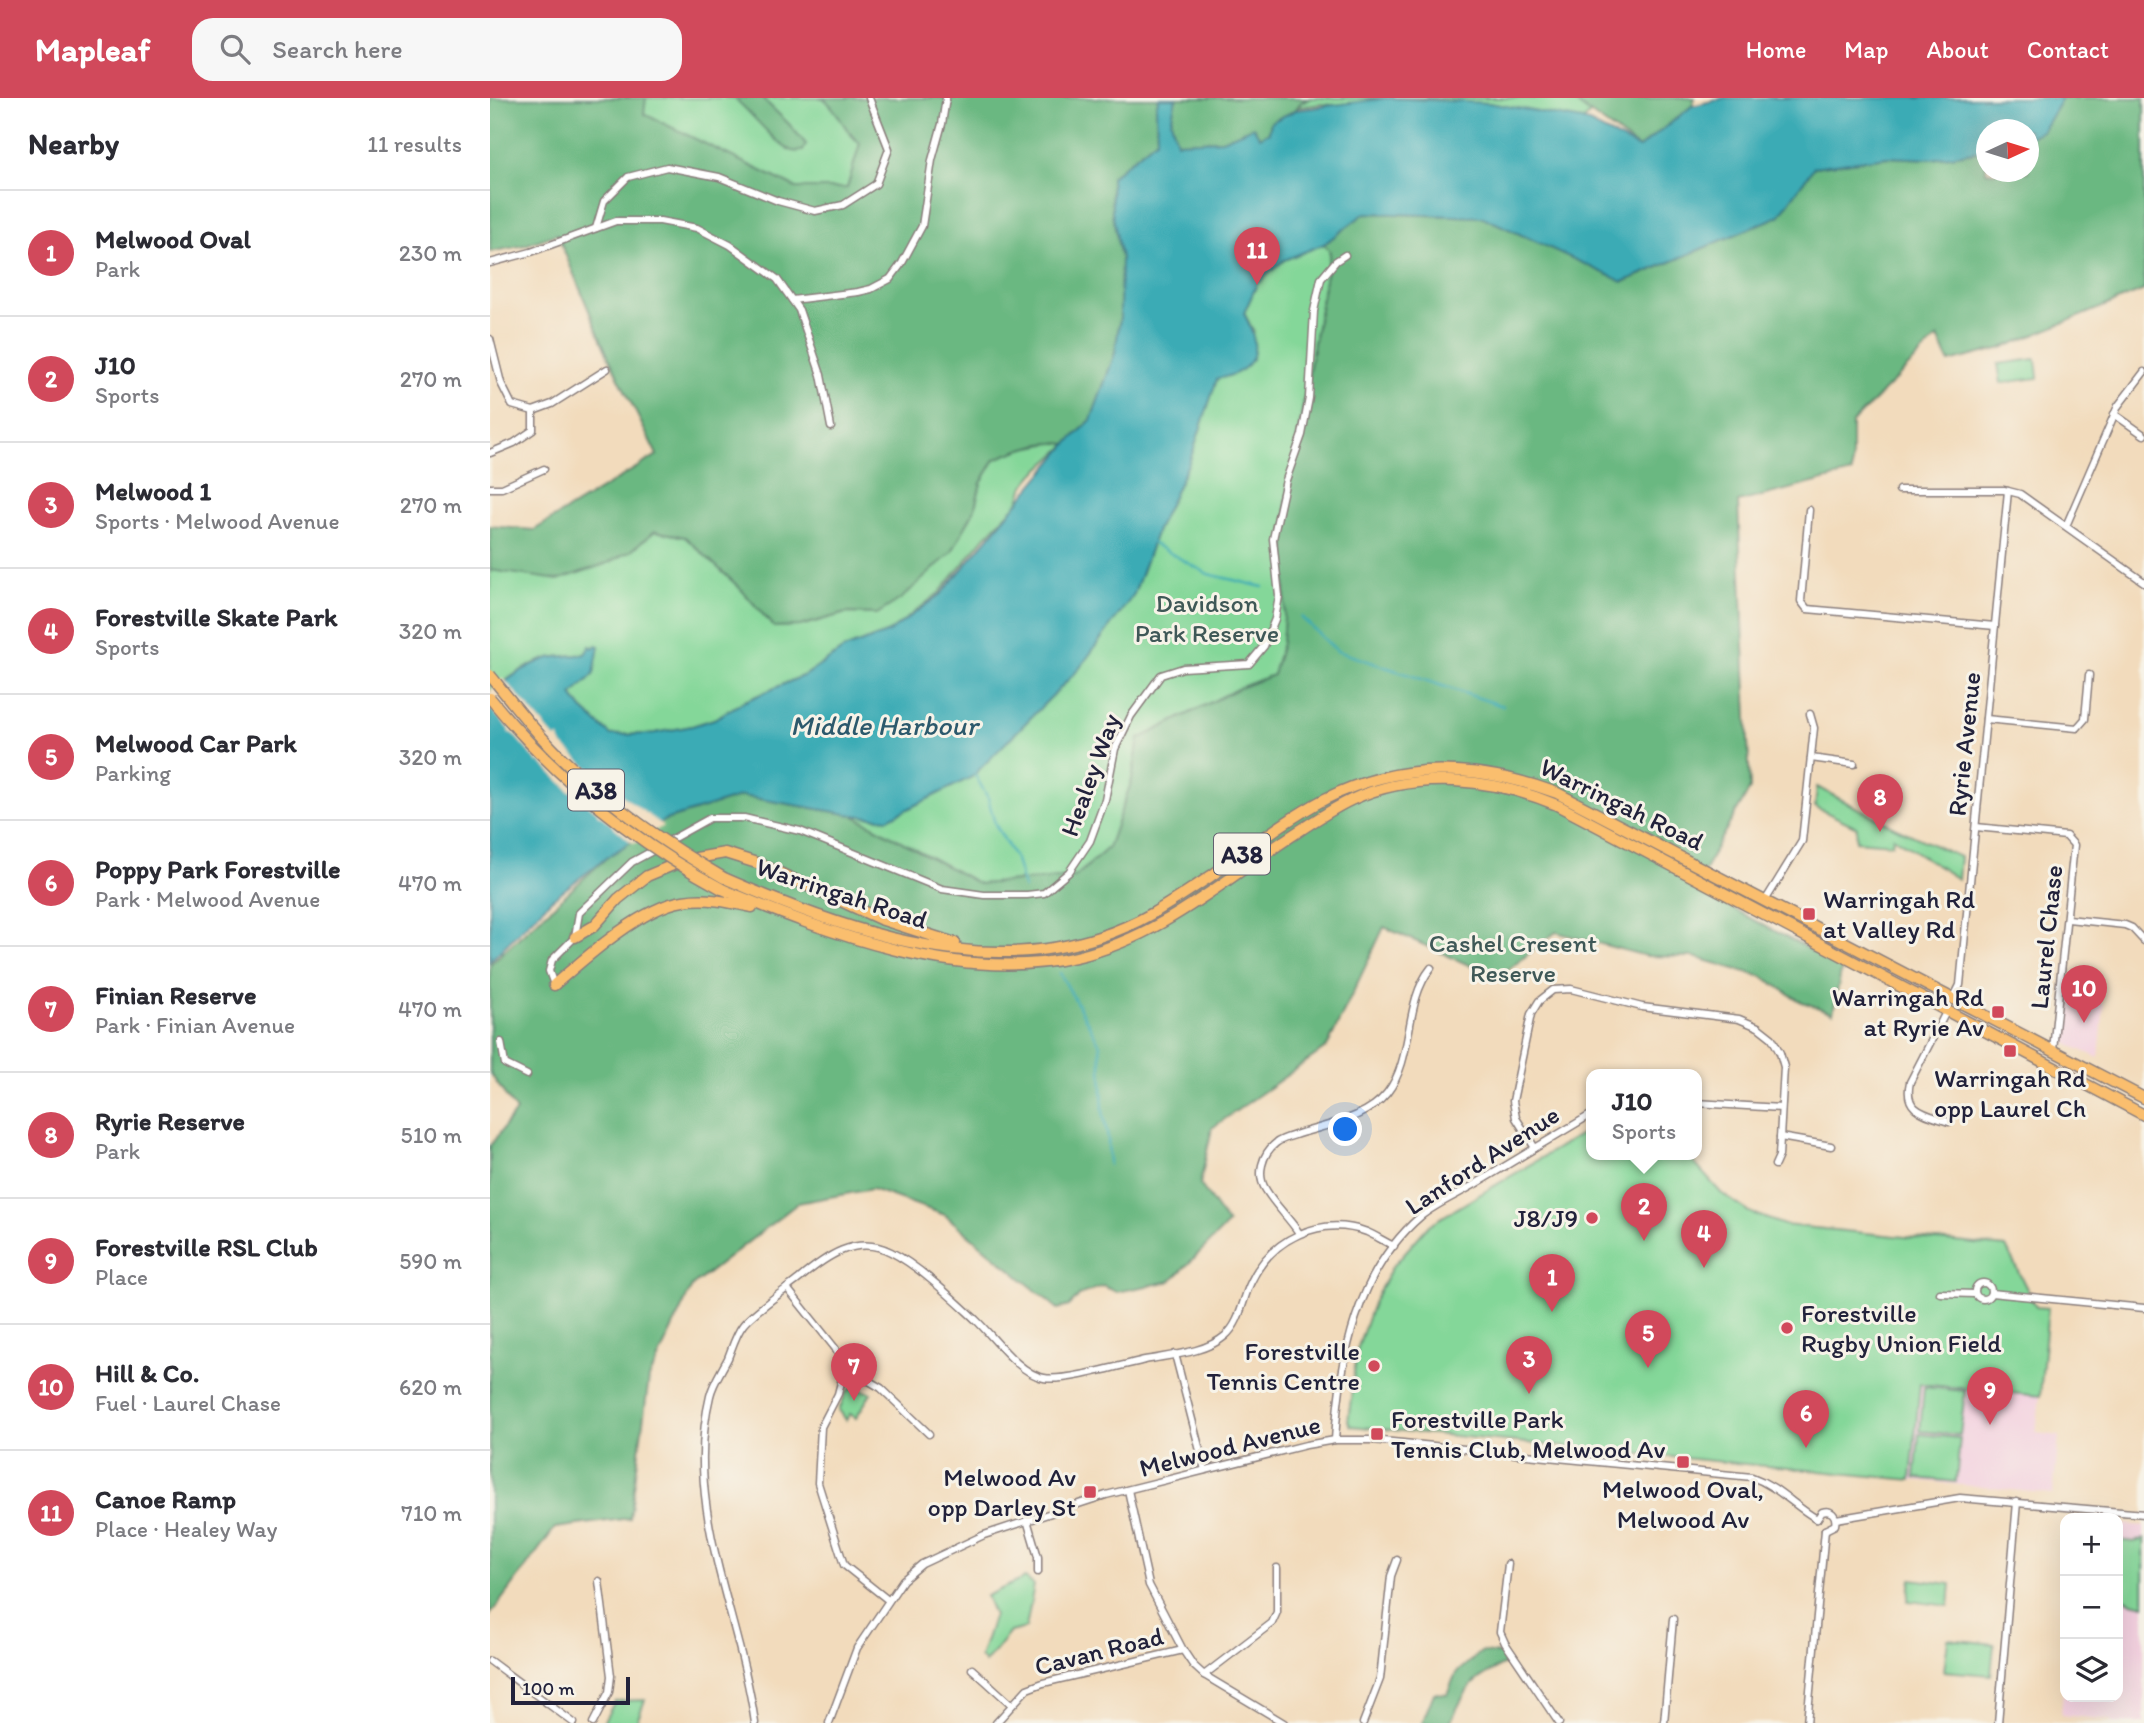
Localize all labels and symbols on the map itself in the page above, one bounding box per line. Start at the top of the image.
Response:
north arrow [1976,119,2039,182]
pin: 11 [1234,227,1280,285]
park label: Davidson Park Reserve [1135,587,1279,649]
street label: Ryrie Avenue [1941,670,1987,818]
water label: Middle Harbour [790,708,981,742]
street label: Healey Way [1053,709,1127,841]
street label: Warringah Road [1535,751,1709,857]
road number: A38 [568,770,624,810]
pin: 8 [1857,774,1903,832]
road number: A38 [1214,834,1270,874]
street label: Warringah Road [752,850,932,936]
street label: Laurel Chase [2023,863,2069,1011]
place label: Warringah Rd at Valley Rd [1823,883,1975,945]
marker: Warringah Rd at Valley Rd [1801,906,1817,922]
park label: Cashel Cresent Reserve [1429,927,1597,989]
pin: 10 [2061,965,2107,1023]
place label: Warringah Rd at Ryrie Av [1832,981,1984,1043]
marker: Warringah Rd at Ryrie Av [1990,1004,2006,1020]
marker: Warringah Rd opp Laurel Ch [2002,1043,2018,1059]
place label: Warringah Rd opp Laurel Ch [1934,1062,2086,1124]
street label: Lanford Avenue [1399,1098,1565,1222]
your location [1328,1112,1362,1146]
pin: 2 [1621,1183,1667,1241]
place label: J8/J9 [1514,1202,1578,1234]
marker: J8/J9 [1584,1210,1600,1226]
pin: 4 [1681,1210,1727,1268]
pin: 1 [1529,1254,1575,1312]
place label: Forestville Rugby Union Field [1801,1297,2002,1359]
pin: 5 [1625,1310,1671,1368]
marker: Forestville Rugby Union Field [1779,1320,1795,1336]
place label: Forestville Tennis Centre [1206,1335,1360,1397]
pin: 3 [1506,1336,1552,1394]
pin: 7 [831,1343,877,1401]
marker: Forestville Tennis Centre [1366,1358,1382,1374]
pin: 9 [1967,1367,2013,1425]
pin: 6 [1783,1390,1829,1448]
place label: Forestville Park Tennis Club, Melwood Av [1391,1403,1666,1465]
street label: Melwood Avenue [1136,1408,1324,1484]
marker: Forestville Park Tennis Club, Melwood Av [1369,1426,1385,1442]
marker: Melwood Oval, Melwood Av [1675,1454,1691,1470]
place label: Melwood Av opp Darley St [928,1461,1076,1523]
place label: Melwood Oval, Melwood Av [1602,1473,1764,1535]
marker: Melwood Av opp Darley St [1082,1484,1098,1500]
street label: Cavan Road [1031,1620,1167,1682]
scale bar [511,1674,630,1706]

